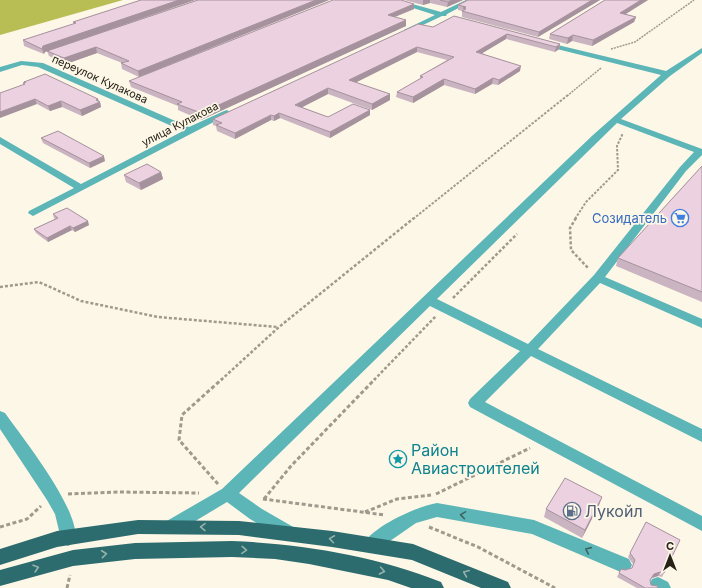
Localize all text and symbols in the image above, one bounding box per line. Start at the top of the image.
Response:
street label: переулок Кулакова [50,52,150,106]
street label: улица Кулакова [139,99,221,149]
supermarket icon: Созидатель [670,208,690,228]
place label: Созидатель [592,210,667,226]
place label: Район Авиастроителей [411,440,540,478]
place icon: Район Авиастроителей [388,449,408,469]
fuel station icon: Лукойл [562,501,582,521]
place label: Лукойл [585,501,643,521]
one-way arrow [460,511,466,520]
one-way arrow [200,523,206,532]
one-way arrow [329,535,335,544]
north arrow [650,536,690,576]
text: С [666,539,674,553]
one-way arrow [241,545,247,554]
one-way arrow [584,547,592,555]
one-way arrow [101,550,107,559]
one-way arrow [32,564,39,573]
one-way arrow [379,566,385,575]
one-way arrow [463,570,470,578]

